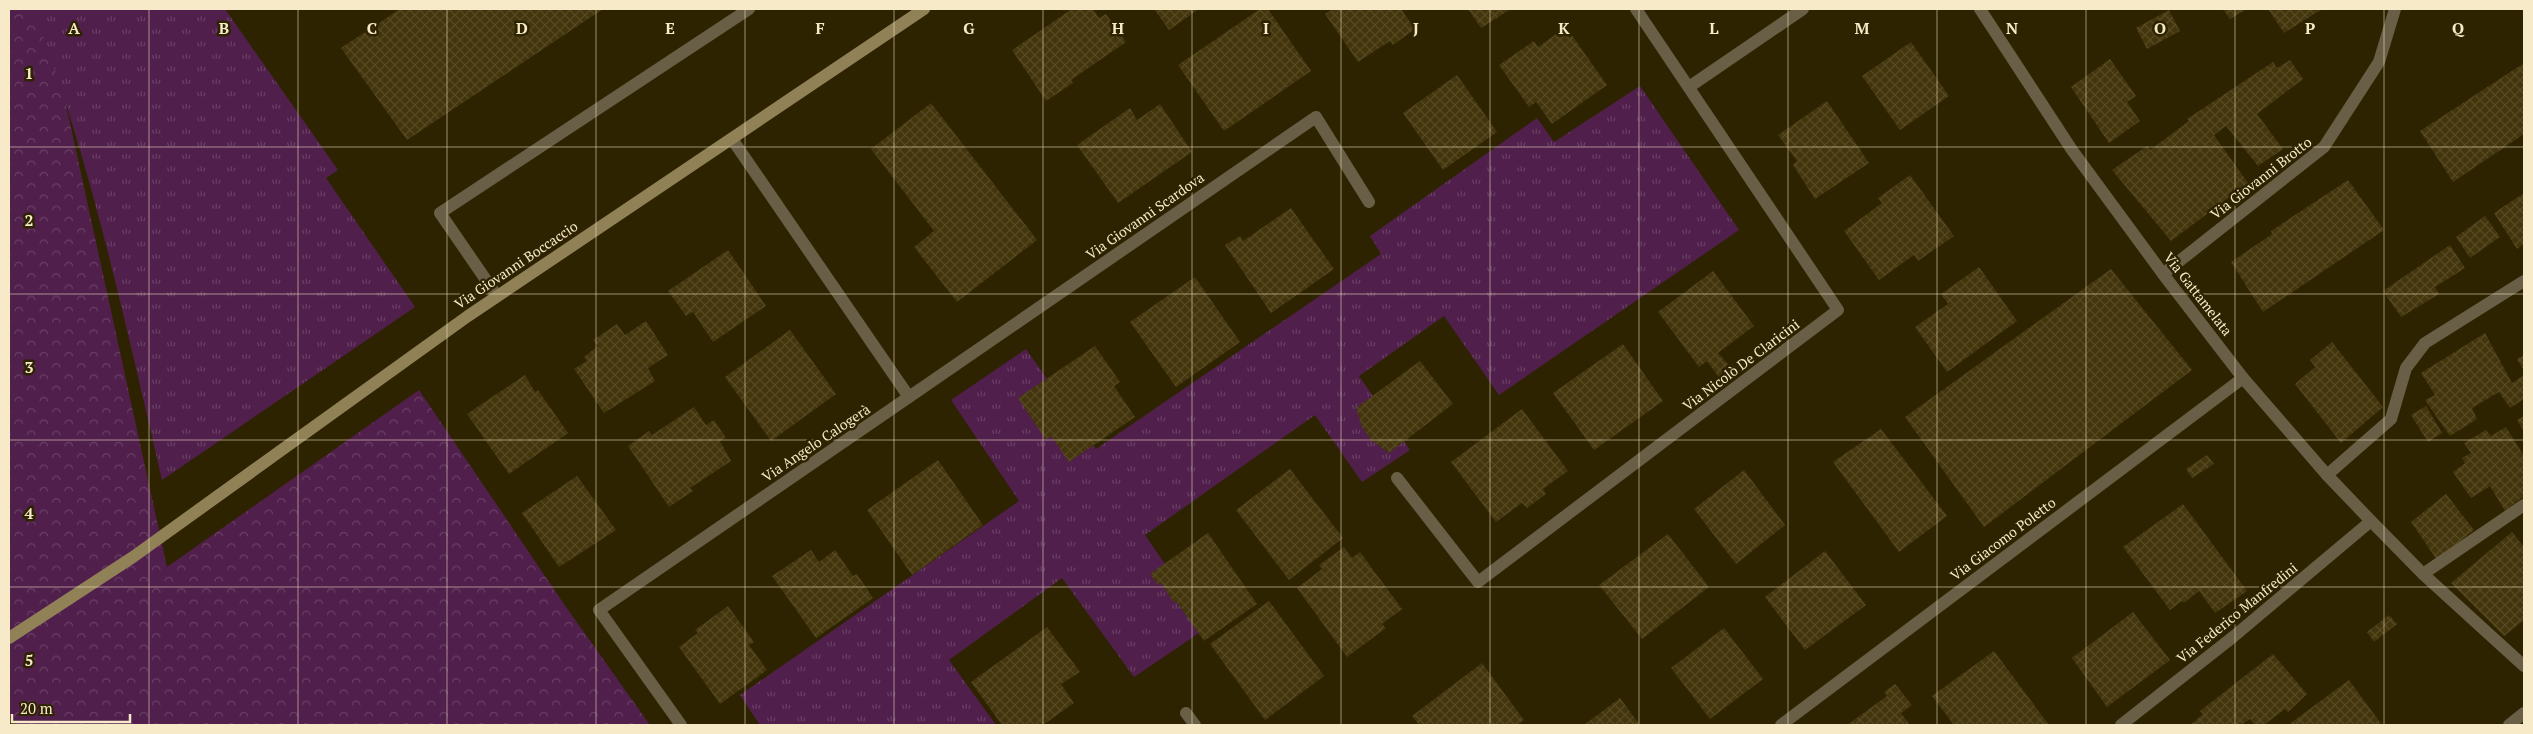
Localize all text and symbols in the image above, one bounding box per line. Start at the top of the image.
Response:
text: A [68,17,80,39]
text: B [219,17,229,39]
text: C [367,17,377,39]
text: D [516,17,528,39]
text: E [665,17,675,39]
text: F [815,17,825,39]
text: G [963,17,975,39]
text: H [1112,17,1124,39]
text: I [1263,17,1269,39]
text: J [1413,17,1419,39]
text: K [1558,17,1570,39]
text: L [1709,17,1719,39]
text: M [1855,17,1870,39]
text: N [2006,17,2018,39]
text: O [2154,17,2166,39]
text: P [2305,17,2315,39]
text: Q [2452,17,2465,39]
text: 1 [24,62,34,84]
street label: Via Giovanni Brotto [2206,132,2315,223]
street label: Via Giovanni Scardova [1082,168,1207,264]
text: 2 [24,209,34,231]
street label: Via Giovanni Boccaccio [450,216,581,313]
street label: Via Gattamelata [2160,248,2237,339]
street label: Via Nicolò De Claricini [1678,314,1803,415]
text: 3 [24,356,34,378]
street label: Via Angelo Calogerà [758,399,873,486]
street label: Via Giacomo Poletto [1946,493,2060,585]
text: 4 [24,502,34,524]
street label: Via Federico Manfredini [2172,558,2301,667]
text: 5 [24,649,34,671]
scale bar [12,692,130,724]
text: 20 m [20,698,53,718]

